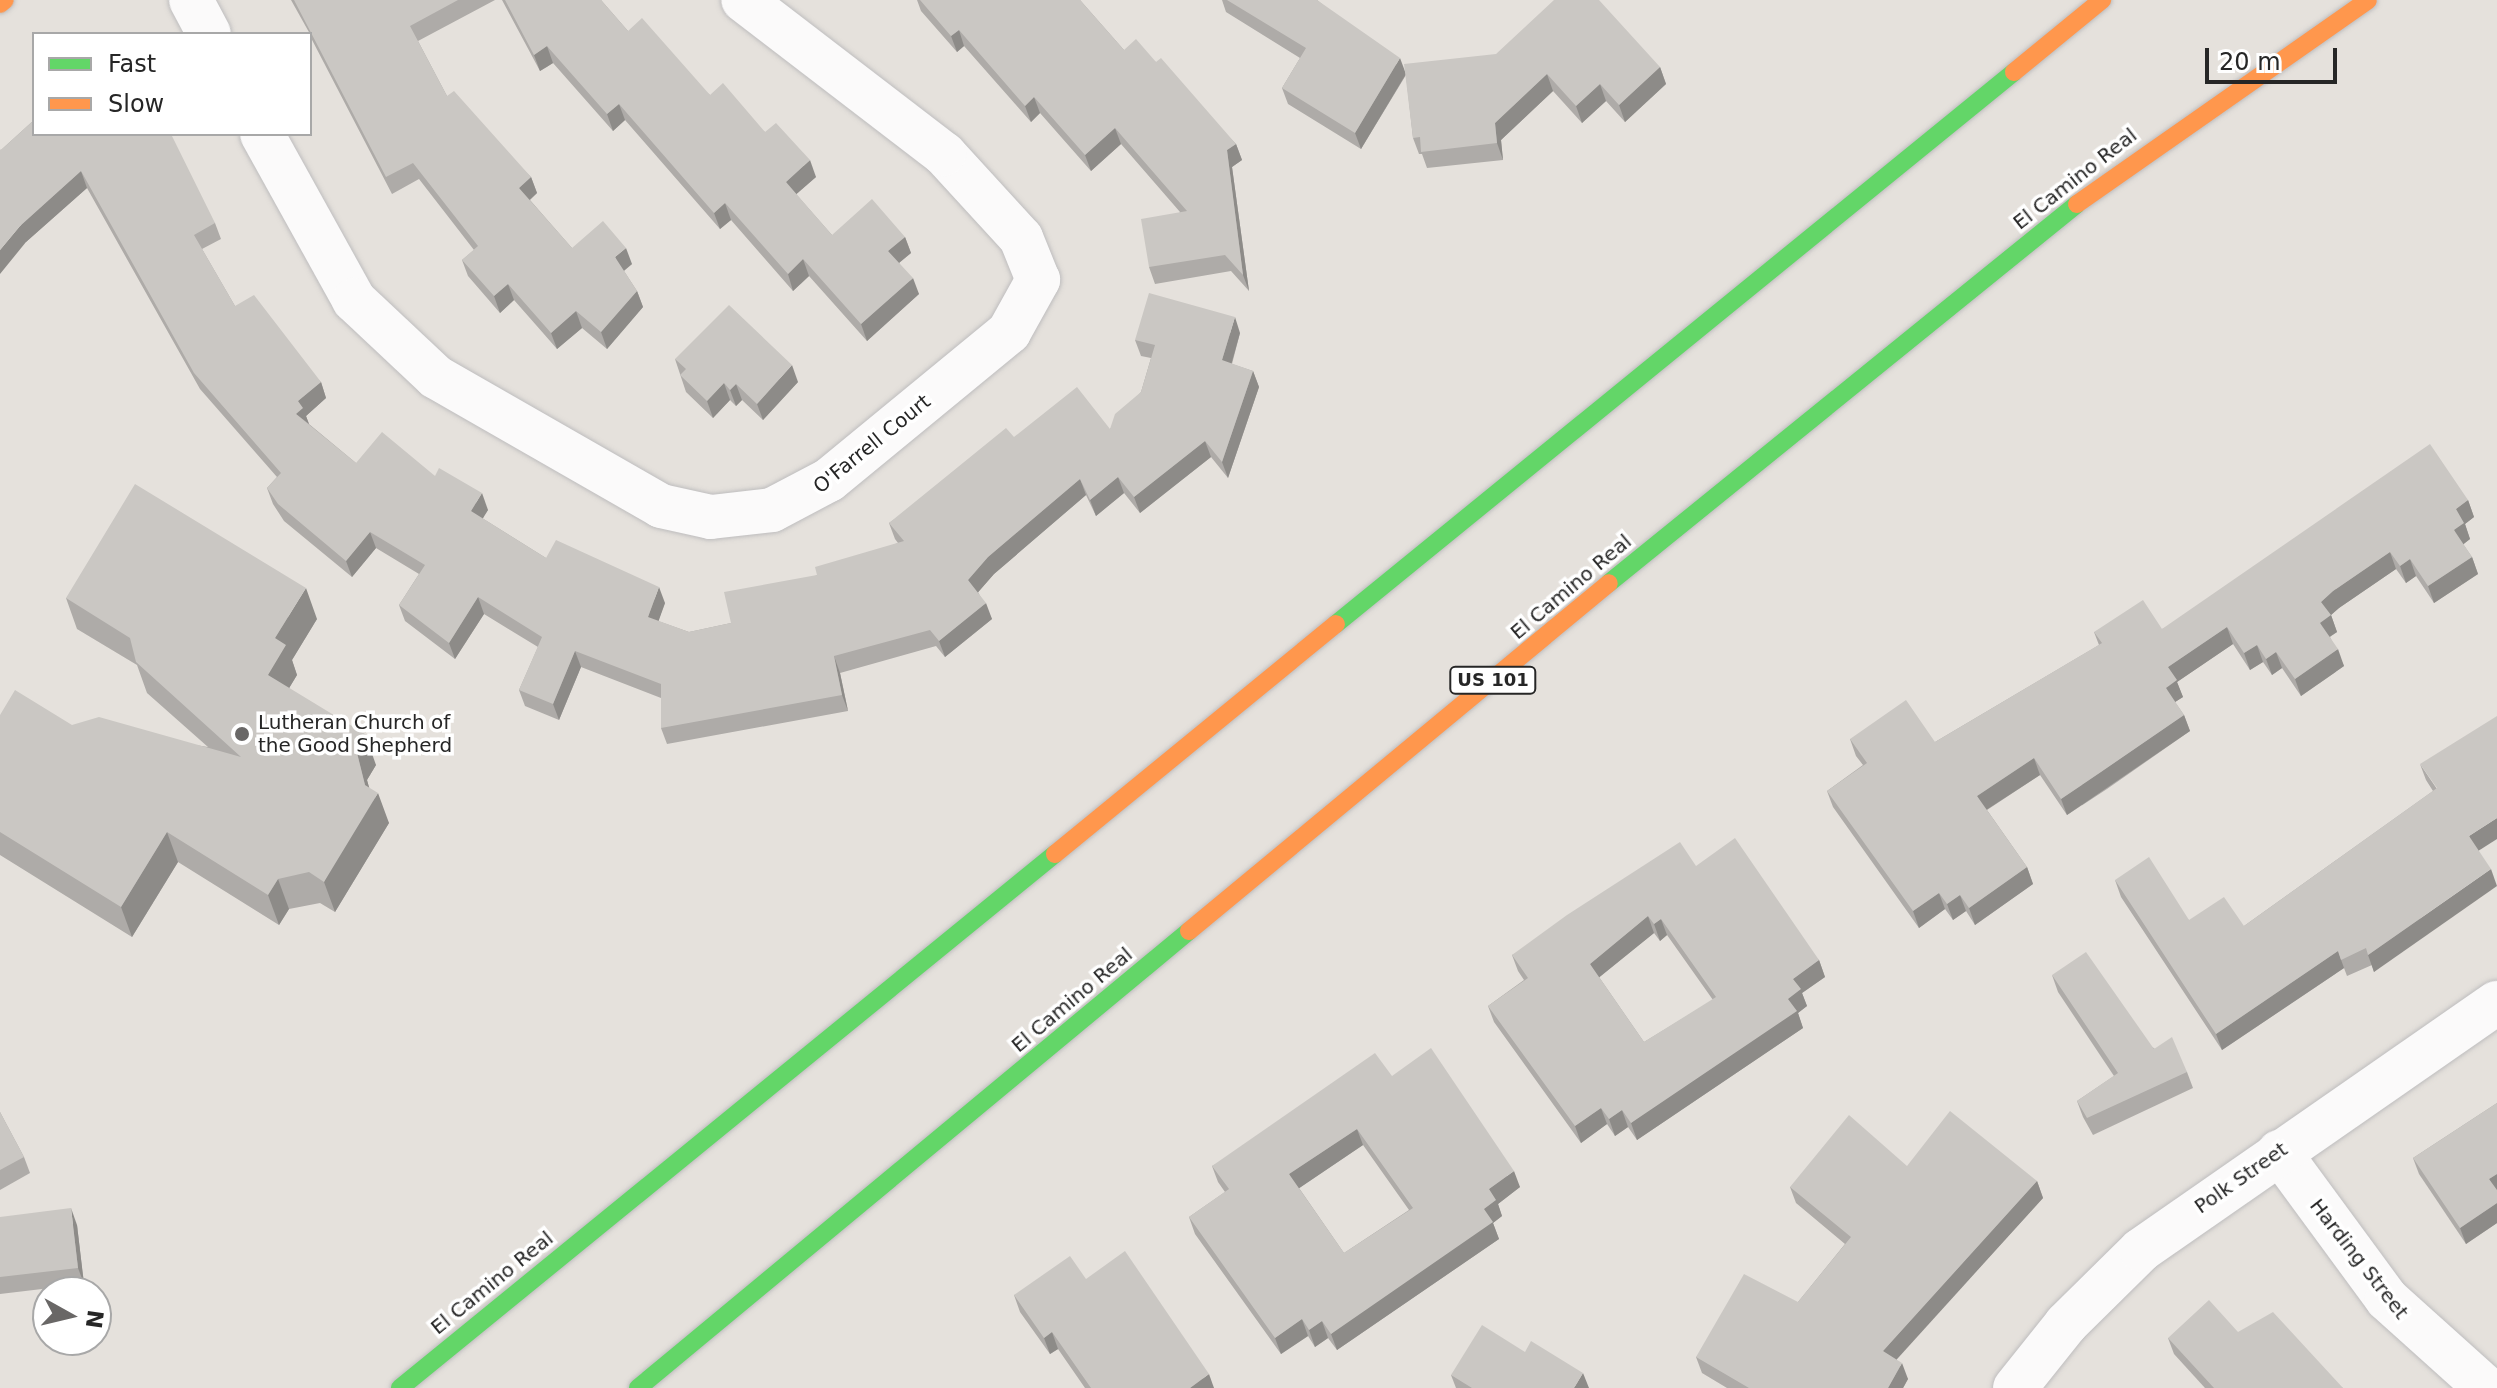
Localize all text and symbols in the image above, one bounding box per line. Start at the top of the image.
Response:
legend [32,32,312,136]
scale bar [2209,32,2341,82]
text: 20 m [2219,48,2281,76]
text: Fast [108,50,156,78]
text: Slow [108,90,164,118]
street label: El Camino Real [2008,123,2142,235]
street label: O'Farrell Court [809,390,935,498]
street label: El Camino Real [1506,530,1636,644]
road number: US 101 [1449,666,1537,694]
place label: Lutheran Church of the Good Shepherd [258,710,452,757]
marker: Lutheran Church of the Good Shepherd [233,725,251,743]
street label: El Camino Real [1007,943,1137,1057]
street label: Polk Street [2190,1137,2292,1219]
street label: Harding Street [2305,1194,2413,1324]
street label: El Camino Real [426,1226,558,1340]
north arrow [32,1276,112,1356]
text: N [81,1308,108,1330]

